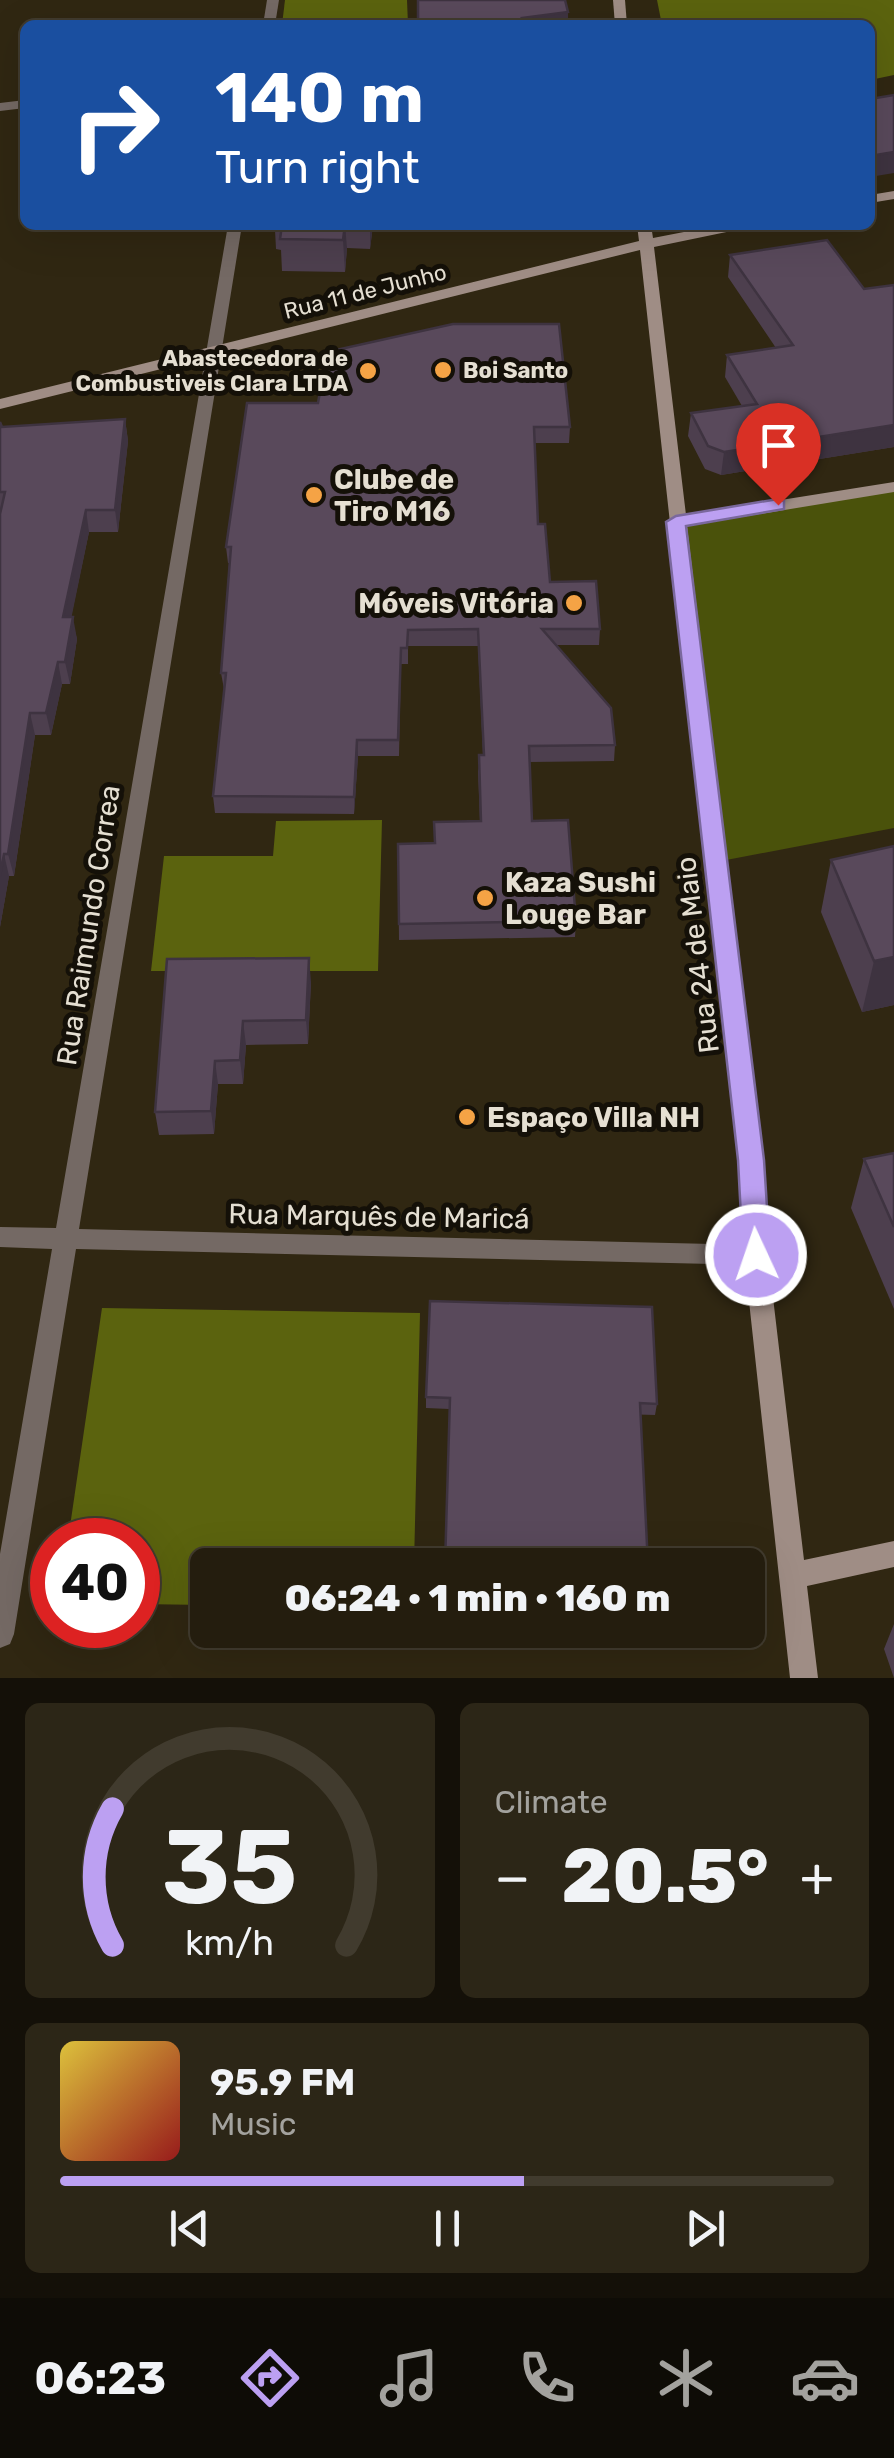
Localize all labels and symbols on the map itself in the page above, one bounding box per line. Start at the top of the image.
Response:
street label: Rua 11 de Junho [281,258,449,325]
place label: Abastecedora de Combustiveis Clara LTDA [75,345,348,397]
place label: Boi Santo [463,357,568,384]
marker: Boi Santo [432,359,454,381]
marker: Abastecedora de Combustiveis Clara LTDA [357,360,379,382]
pin [736,403,821,506]
place label: Clube de Tiro M16 [334,463,454,528]
marker: Clube de Tiro M16 [303,484,325,506]
place label: Móveis Vitória [358,587,554,620]
marker: Móveis Vitória [563,592,585,614]
street label: Rua Raimundo Correa [50,783,127,1068]
street label: Rua 24 de Maio [669,855,726,1055]
place label: Kaza Sushi Louge Bar [505,866,656,931]
marker: Kaza Sushi Louge Bar [474,887,496,909]
place label: Espaço Villa NH [487,1101,700,1134]
marker: Espaço Villa NH [456,1106,478,1128]
street label: Rua Marquês de Maricá [228,1197,530,1236]
position arrow [704,1203,808,1307]
speed limit sign: 40 [30,1518,160,1648]

